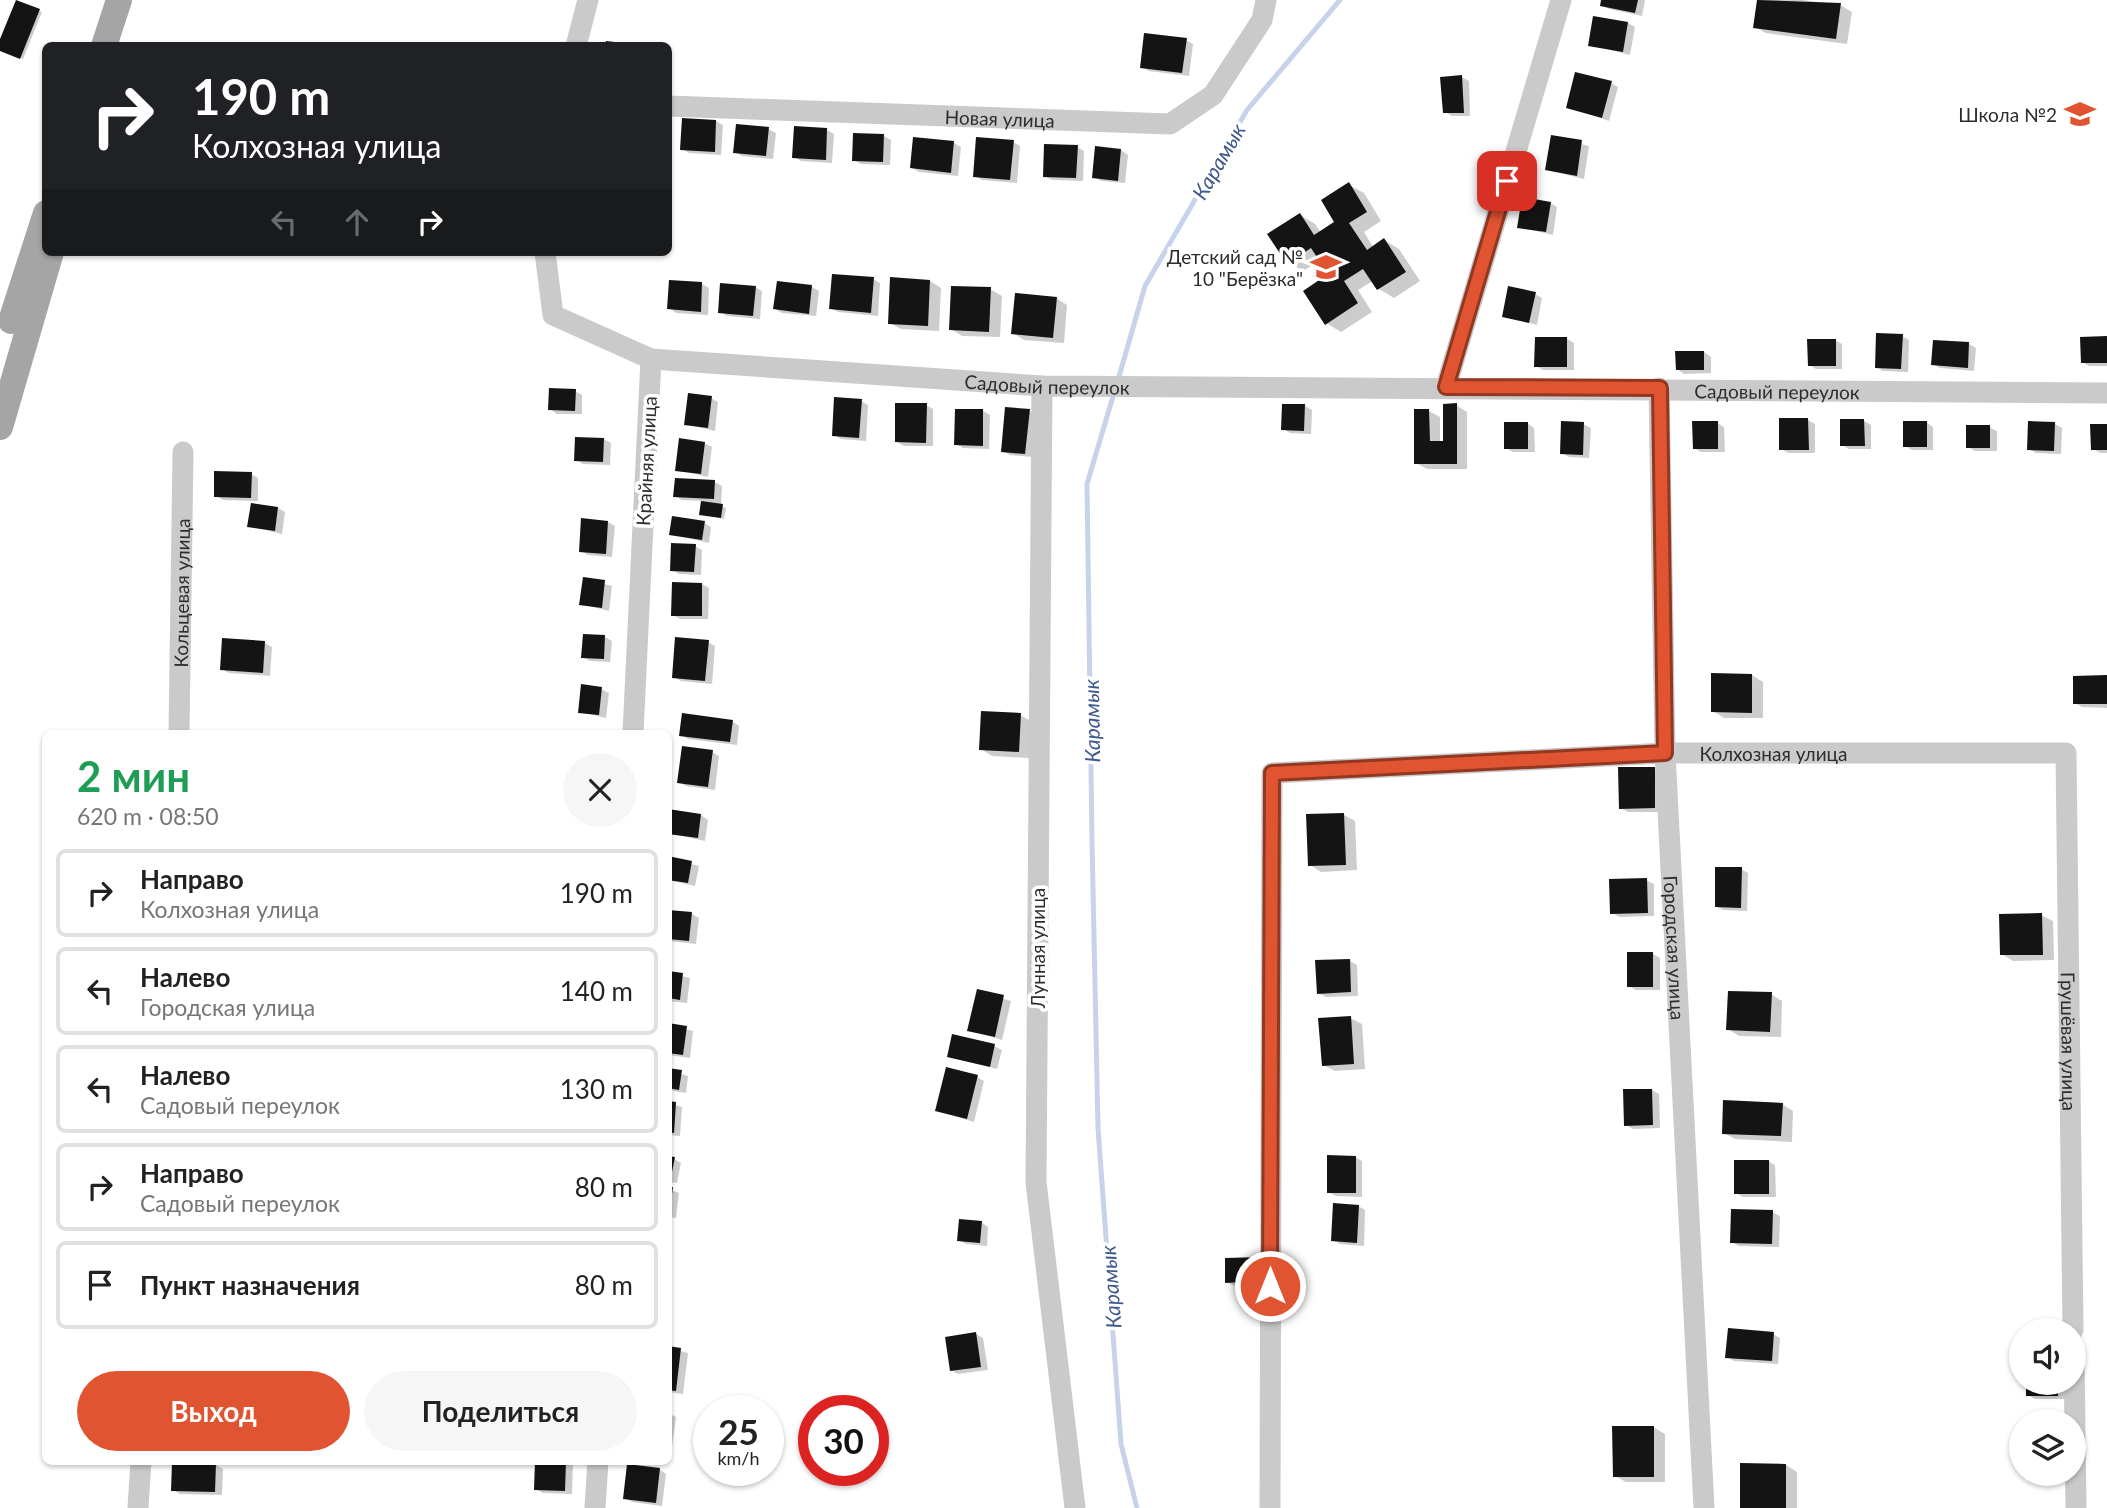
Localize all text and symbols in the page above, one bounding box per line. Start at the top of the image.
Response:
text: 190 m [192,67,330,125]
icon: right [77,70,168,161]
school or university icon: Школа №2 [2063,97,2097,131]
place label: Школа №2 [1958,103,2057,126]
street label: Новая улица [944,104,1055,131]
water label: Карамык [1186,119,1250,203]
text: Колхозная улица [192,126,441,165]
pin [1477,151,1537,211]
icon: arrive [1488,162,1526,200]
icon: left [265,203,303,241]
icon: ahead [338,203,376,241]
icon: right [411,203,449,241]
place label: Детский сад № 10 "Берёзка" [1167,245,1303,290]
school or university icon: Детский сад № 10 "Берёзка" [1309,250,1343,284]
street label: Садовый переулок [964,369,1130,398]
street label: Садовый переулок [1694,379,1860,403]
street label: Крайняя улица [631,396,661,526]
street label: Кольцевая улица [168,518,194,668]
water label: Карамык [1078,679,1104,763]
street label: Колхозная улица [1699,742,1848,765]
text: 2 мин [77,751,190,801]
button: close [563,753,637,827]
text: 620 m · 08:50 [77,802,219,830]
text: Направо [140,863,244,895]
icon: right [81,874,119,912]
street label: Городская улица [1660,875,1690,1021]
text: 190 m [560,877,633,909]
street label: Лунная улица [1026,888,1049,1009]
text: Колхозная улица [140,895,319,923]
text: Налево [140,961,230,993]
icon: left [81,972,119,1010]
street label: Грушёвая улица [2057,972,2082,1111]
text: 140 m [560,975,633,1007]
text: Городская улица [140,993,315,1021]
text: Налево [140,1059,230,1091]
icon: left [81,1070,119,1108]
text: 130 m [560,1073,633,1105]
text: Садовый переулок [140,1091,340,1119]
text: Направо [140,1157,244,1189]
icon: right [81,1168,119,1206]
text: 80 m [575,1171,633,1203]
text: Садовый переулок [140,1189,340,1217]
water label: Карамык [1095,1244,1125,1330]
position arrow [1233,1249,1307,1323]
icon: arrive [81,1266,119,1304]
text: Пункт назначения [140,1269,360,1301]
text: 80 m [575,1269,633,1301]
map controls [2009,1318,2086,1486]
button: sound [2009,1318,2086,1395]
button: Выход [77,1371,350,1451]
button: Поделиться [364,1371,637,1451]
speed limit sign: 30 [798,1395,889,1486]
button: layers [2009,1409,2086,1486]
text: 25 [718,1410,759,1452]
text: km/h [717,1447,760,1469]

